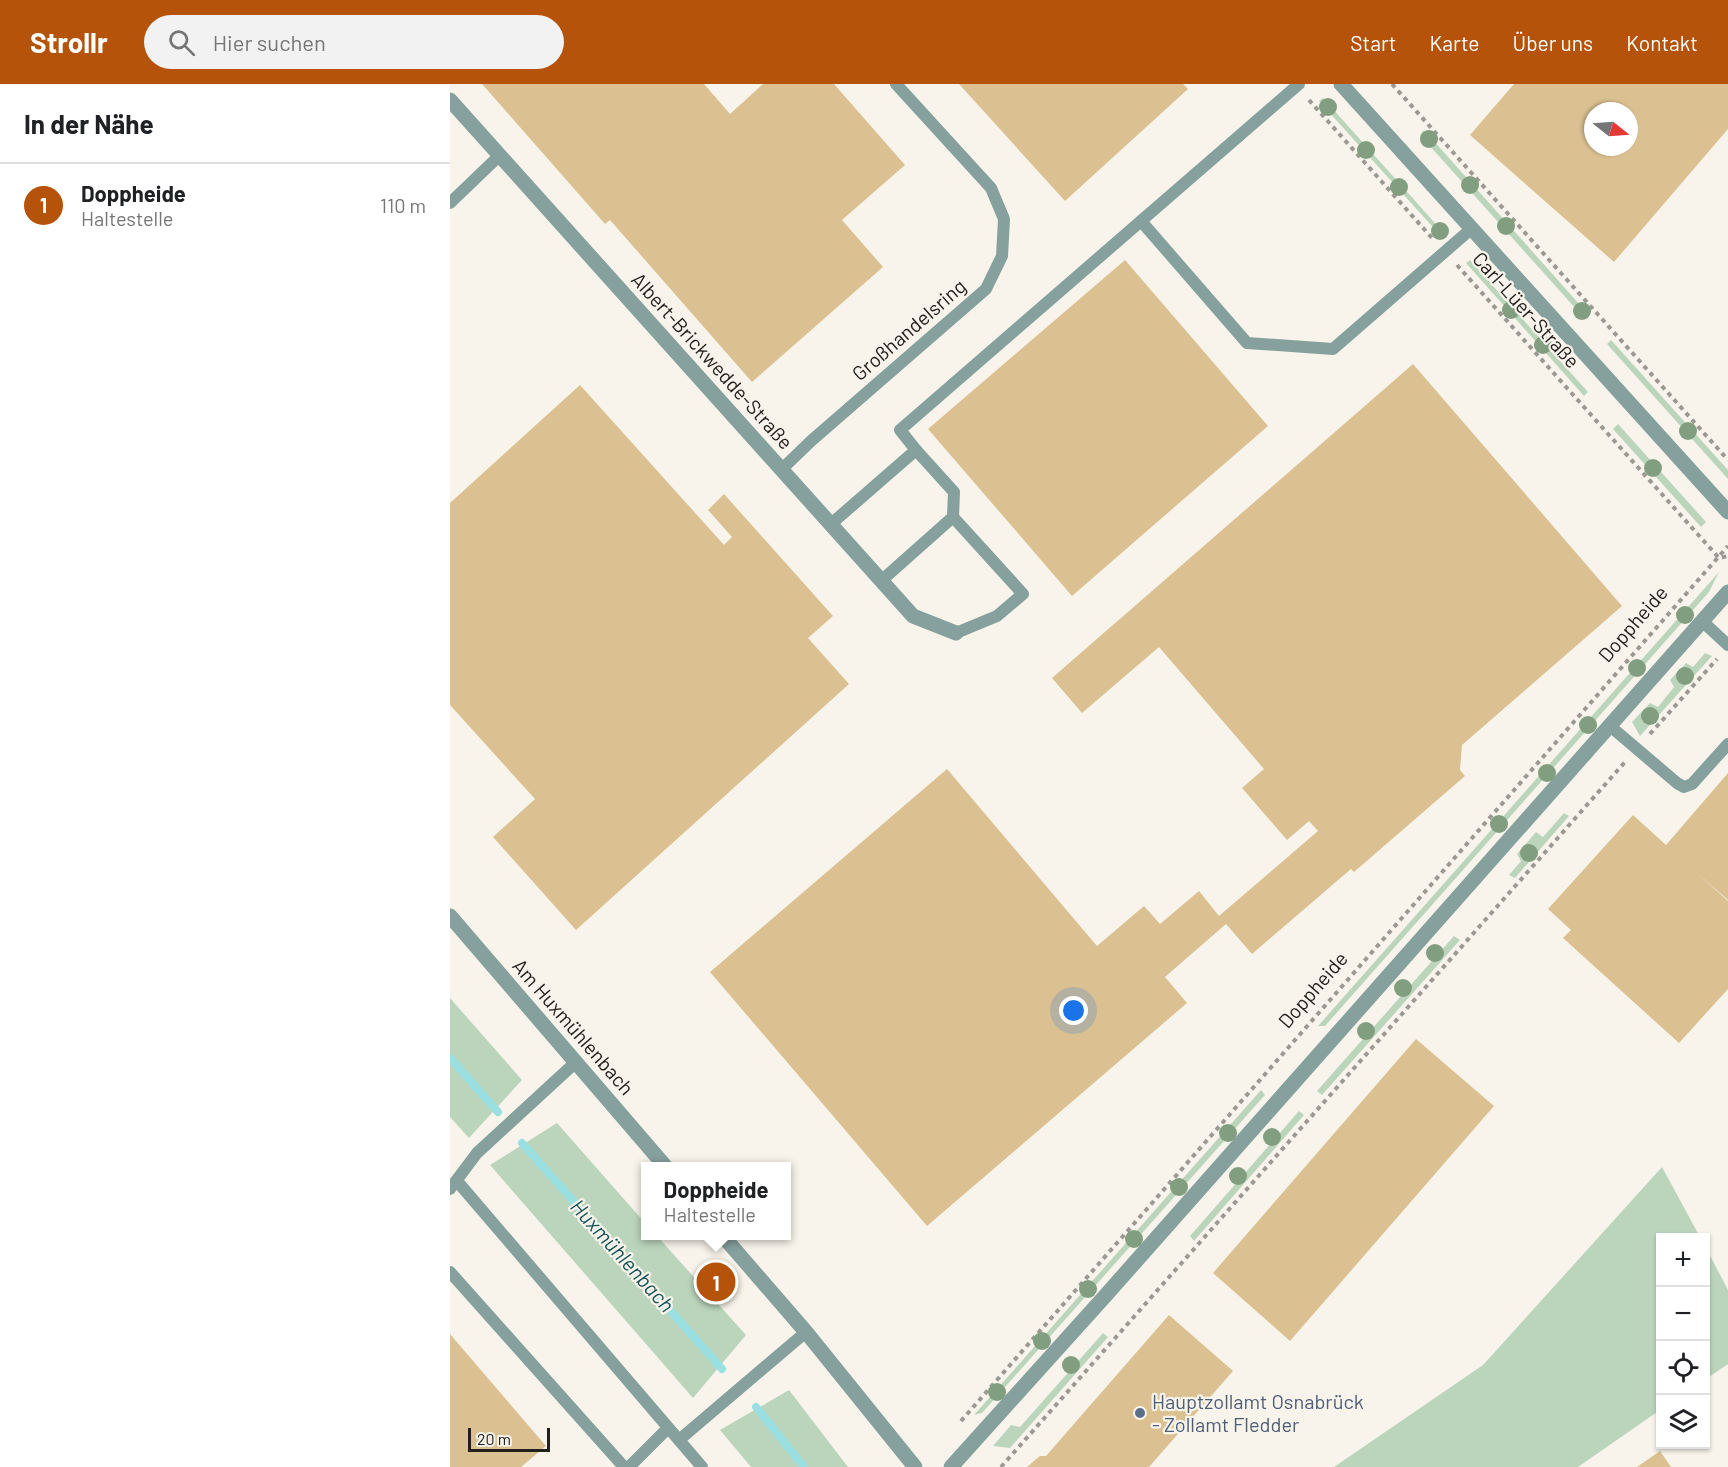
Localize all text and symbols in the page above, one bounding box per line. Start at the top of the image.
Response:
search box [144,15,564,69]
text: Strollr [30,25,108,59]
icon: search [165,26,198,59]
text: Hier suchen [213,29,326,55]
text: Start [1350,30,1397,55]
text: Karte [1430,30,1480,55]
text: Über uns [1513,30,1593,55]
text: Kontakt [1626,30,1698,55]
north arrow [1584,102,1638,156]
text: In der Nähe [24,108,154,139]
text: Doppheide [81,180,186,206]
text: 1 [40,193,47,217]
text: 110 m [380,193,426,217]
text: Haltestelle [81,206,173,230]
street label: Carl-Lüer-Straße [1468,246,1585,372]
street label: Albert-Brickwedde-Straße [627,267,798,454]
street label: Großhandelsring [847,273,970,385]
street label: Doppheide [1593,580,1672,666]
street label: Doppheide [1273,946,1352,1032]
street label: Am Huxmühlenbach [508,953,639,1099]
your location [1059,996,1088,1025]
popup [641,1162,791,1240]
text: Doppheide [664,1176,768,1202]
water label: Huxmühlenbach [566,1193,680,1317]
text: Haltestelle [664,1202,756,1226]
map controls [1656,1233,1710,1449]
button: + [1656,1233,1710,1287]
pin: 1 [696,1260,736,1304]
button: − [1656,1287,1710,1341]
button: locate [1656,1341,1710,1395]
place label: Hauptzollamt Osnabrück - Zollamt Fledder [1152,1389,1364,1436]
button: layers [1656,1395,1710,1449]
marker: Hauptzollamt Osnabrück - Zollamt Fledder [1133,1406,1147,1420]
scale bar [468,1425,550,1452]
text: 20 m [477,1429,511,1448]

